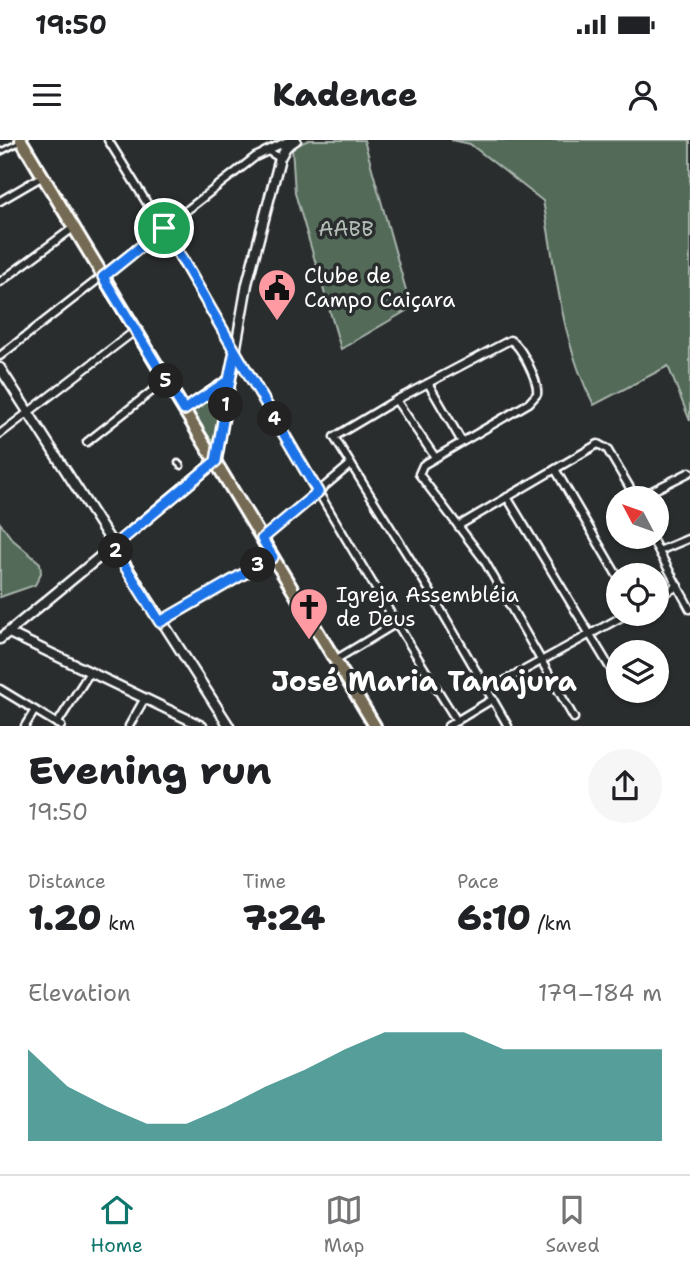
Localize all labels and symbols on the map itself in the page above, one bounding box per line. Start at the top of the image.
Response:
pin [134,198,194,258]
park label: AABB [318,215,374,243]
place label: Clube de Campo Caiçara [304,262,455,314]
public building icon: Clube de Campo Caiçara [256,267,298,322]
pin: 5 [148,364,184,398]
pin: 1 [208,387,244,422]
pin: 4 [258,402,292,436]
north arrow [606,486,668,550]
pin: 2 [99,534,134,568]
pin: 3 [240,548,276,582]
place label: Igreja Assembléia de Deus [336,581,519,633]
church icon: Igreja Assembléia de Deus [288,586,330,641]
district label: José Maria Tanajura [271,662,577,700]

